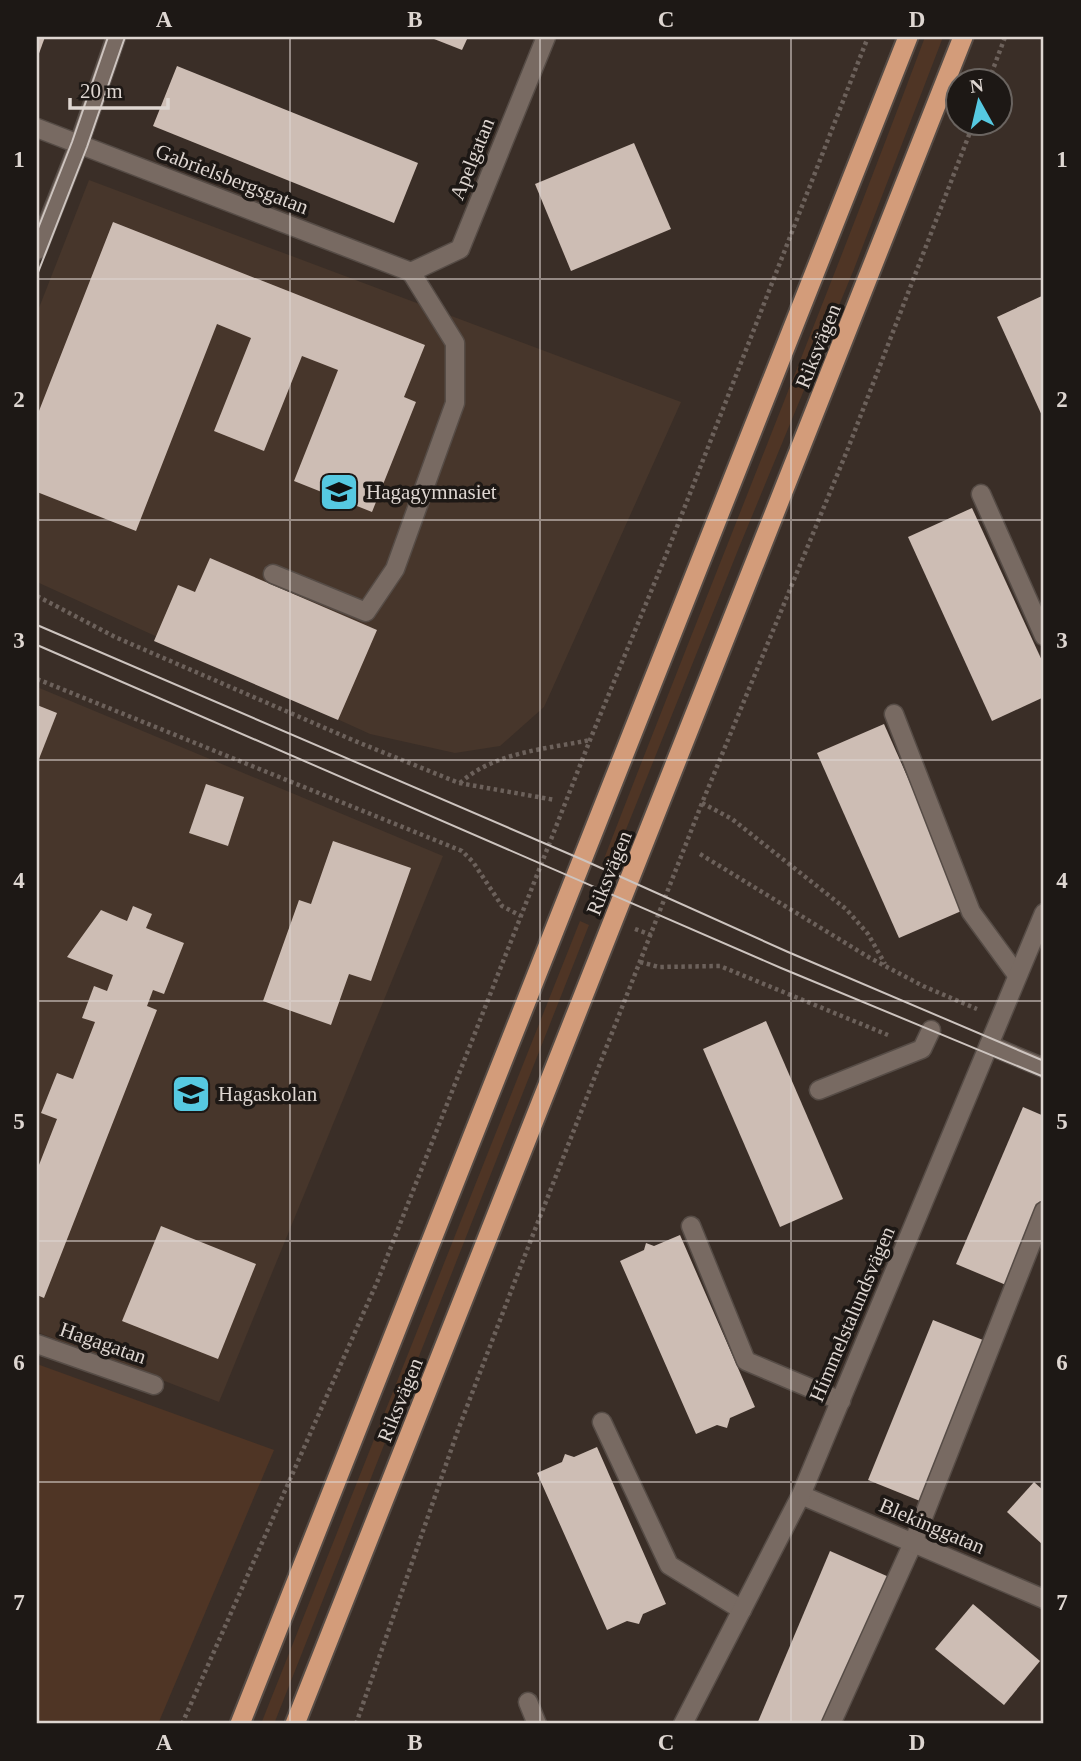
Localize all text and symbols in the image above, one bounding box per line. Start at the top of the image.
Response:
text: A [156,7,173,32]
text: B [407,7,423,32]
text: C [658,7,674,32]
text: D [909,7,925,32]
scale bar [70,66,168,110]
north arrow [944,66,1014,136]
text: N [968,74,985,97]
text: 20 m [80,79,123,103]
street label: Apelgatan [445,114,499,204]
street label: Gabrielsbergsgatan [152,139,312,219]
text: 1 [13,147,25,172]
text: 1 [1056,147,1068,172]
street label: Riksvägen [790,300,846,392]
text: 2 [13,387,25,412]
text: 2 [1056,387,1068,412]
school or university icon: Hagagymnasiet [318,471,360,513]
place label: Hagagymnasiet [366,480,497,504]
text: 3 [13,628,25,653]
text: 3 [1056,628,1068,653]
street label: Riksvägen [581,827,637,919]
text: 4 [13,868,25,893]
text: 4 [1056,868,1068,893]
school or university icon: Hagaskolan [170,1073,212,1115]
place label: Hagaskolan [218,1082,318,1106]
text: 5 [13,1109,25,1134]
text: 5 [1056,1109,1068,1134]
street label: Himmelstalundsvägen [804,1222,900,1405]
street label: Hagagatan [57,1317,150,1369]
text: 6 [13,1350,25,1375]
text: 6 [1056,1350,1068,1375]
street label: Riksvägen [372,1354,428,1446]
street label: Blekinggatan [876,1493,989,1559]
text: 7 [13,1590,25,1615]
text: 7 [1056,1590,1068,1615]
text: A [156,1730,173,1755]
text: B [407,1730,423,1755]
text: C [658,1730,674,1755]
text: D [909,1730,925,1755]

